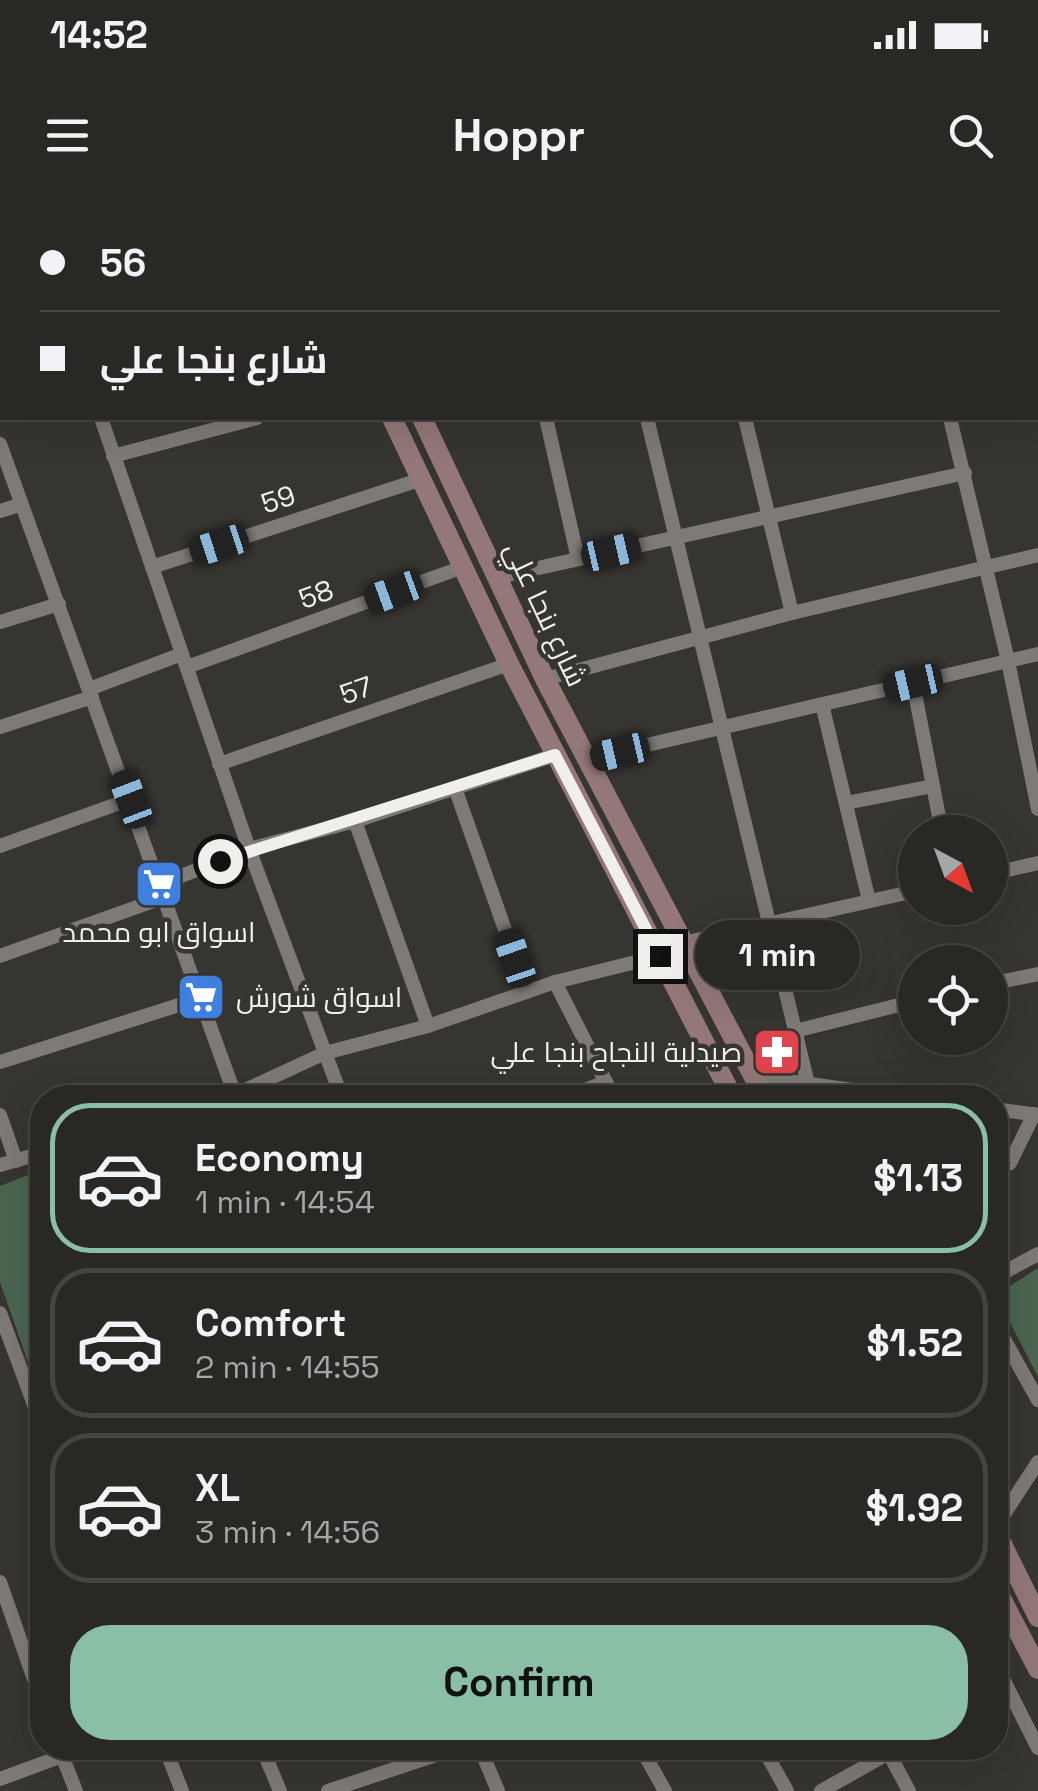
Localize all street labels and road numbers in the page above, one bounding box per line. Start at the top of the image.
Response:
street label: 59 [256,477,300,521]
street label: شارع بنجا علي [493,536,595,694]
street label: 58 [294,571,338,617]
street label: 57 [335,668,377,712]

